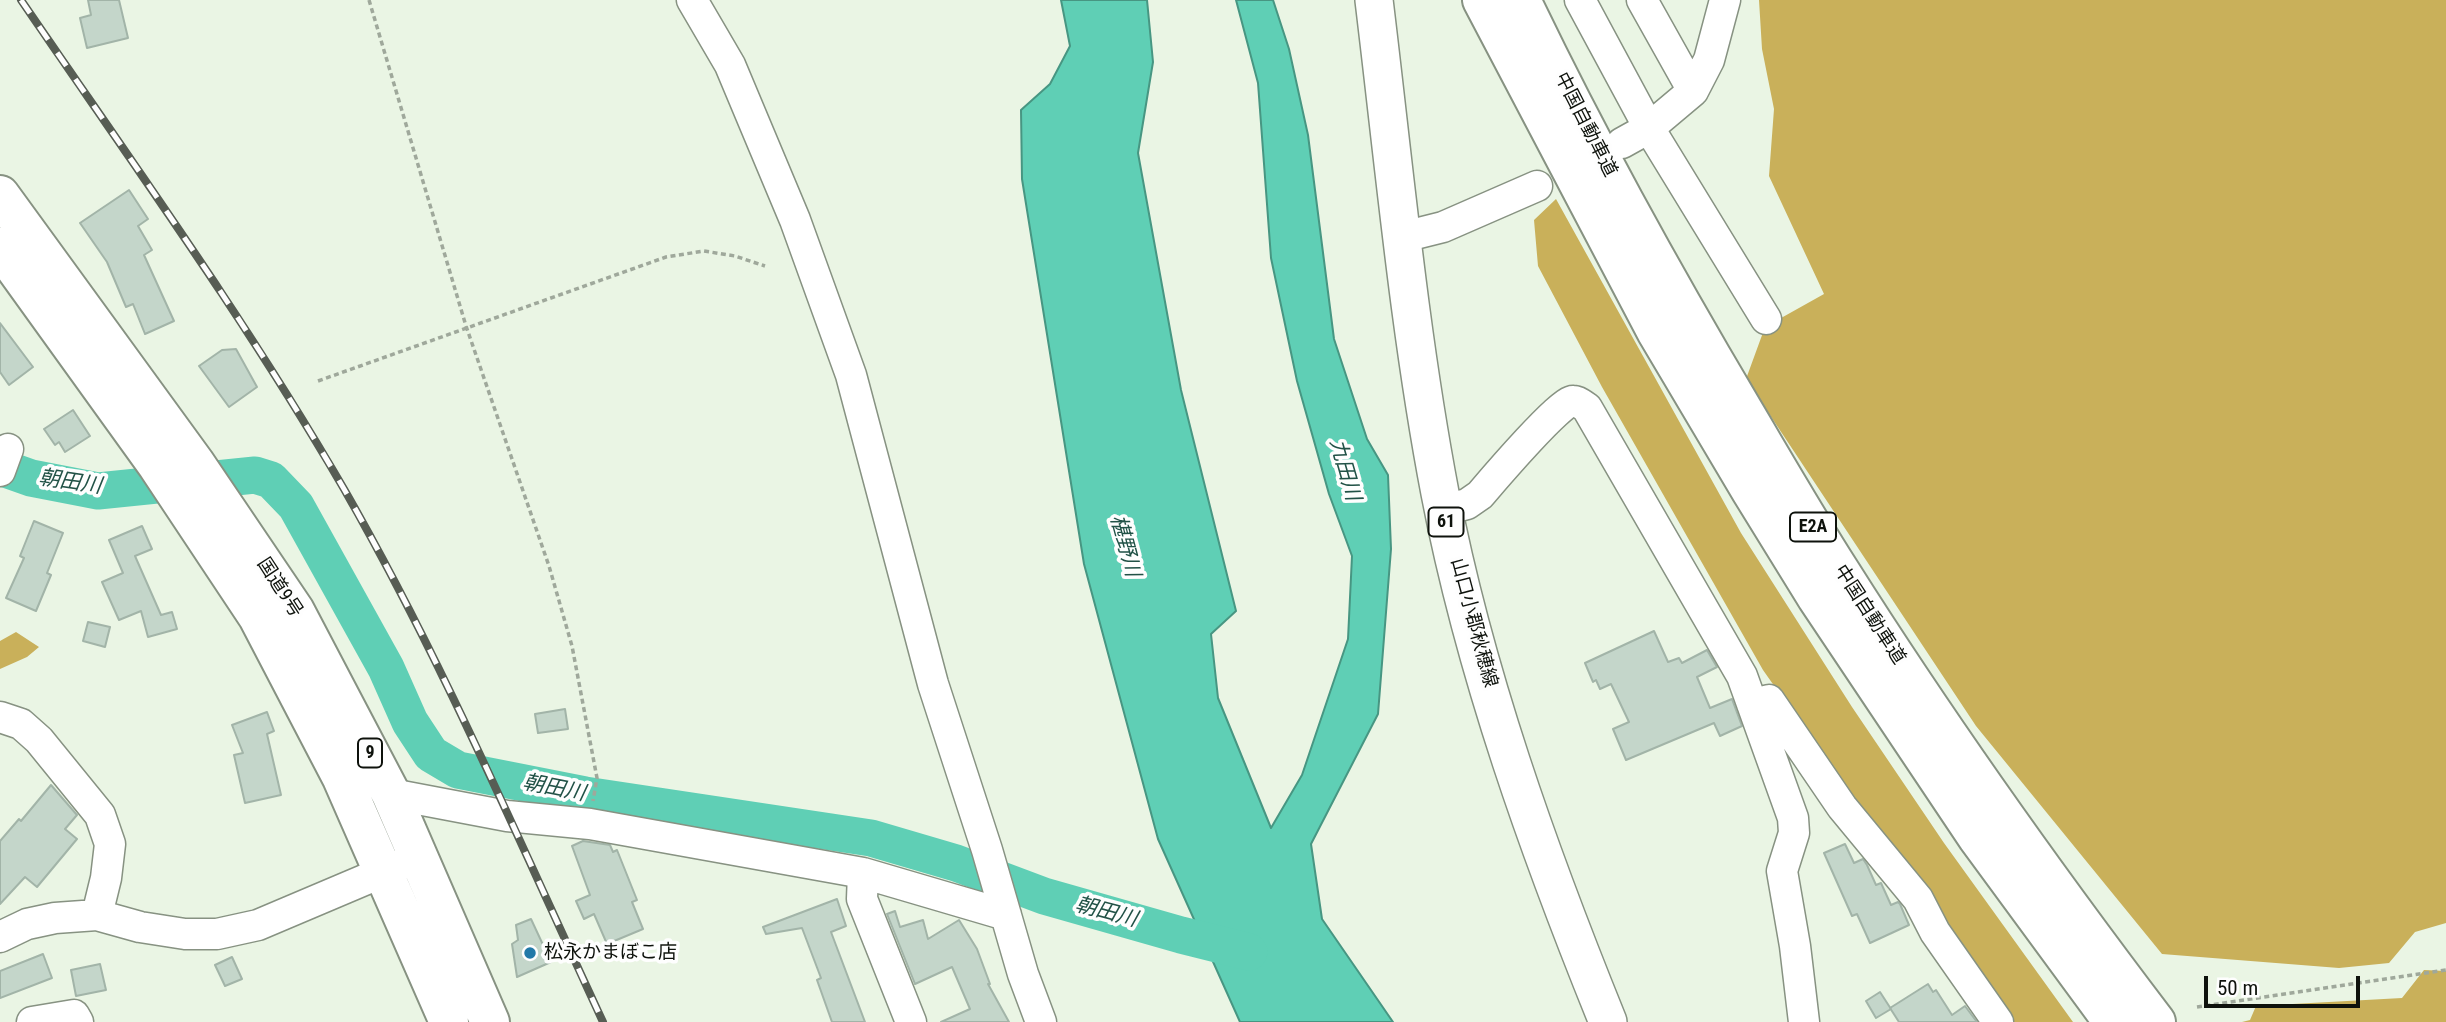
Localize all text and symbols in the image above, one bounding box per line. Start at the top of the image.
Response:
street label: 中国自動車道 [1549,69,1621,181]
water label: 九田川 [1323,436,1365,504]
water label: 朝田川 [37,466,103,500]
road number: 61 [1428,508,1464,536]
water label: 椹野川 [1104,512,1144,580]
road number: E2A [1790,512,1836,542]
street label: 国道9号 [251,554,307,622]
street label: 山口小郡秋穂線 [1445,556,1501,690]
street label: 中国自動車道 [1828,561,1910,669]
road number: 9 [358,738,382,768]
water label: 朝田川 [521,771,587,807]
water label: 朝田川 [1072,893,1140,933]
place label: 松永かまぼこ店 [544,942,677,964]
marker: 松永かまぼこ店 [522,945,538,961]
scale bar [2208,962,2364,1006]
text: 50 m [2217,976,2258,1000]

